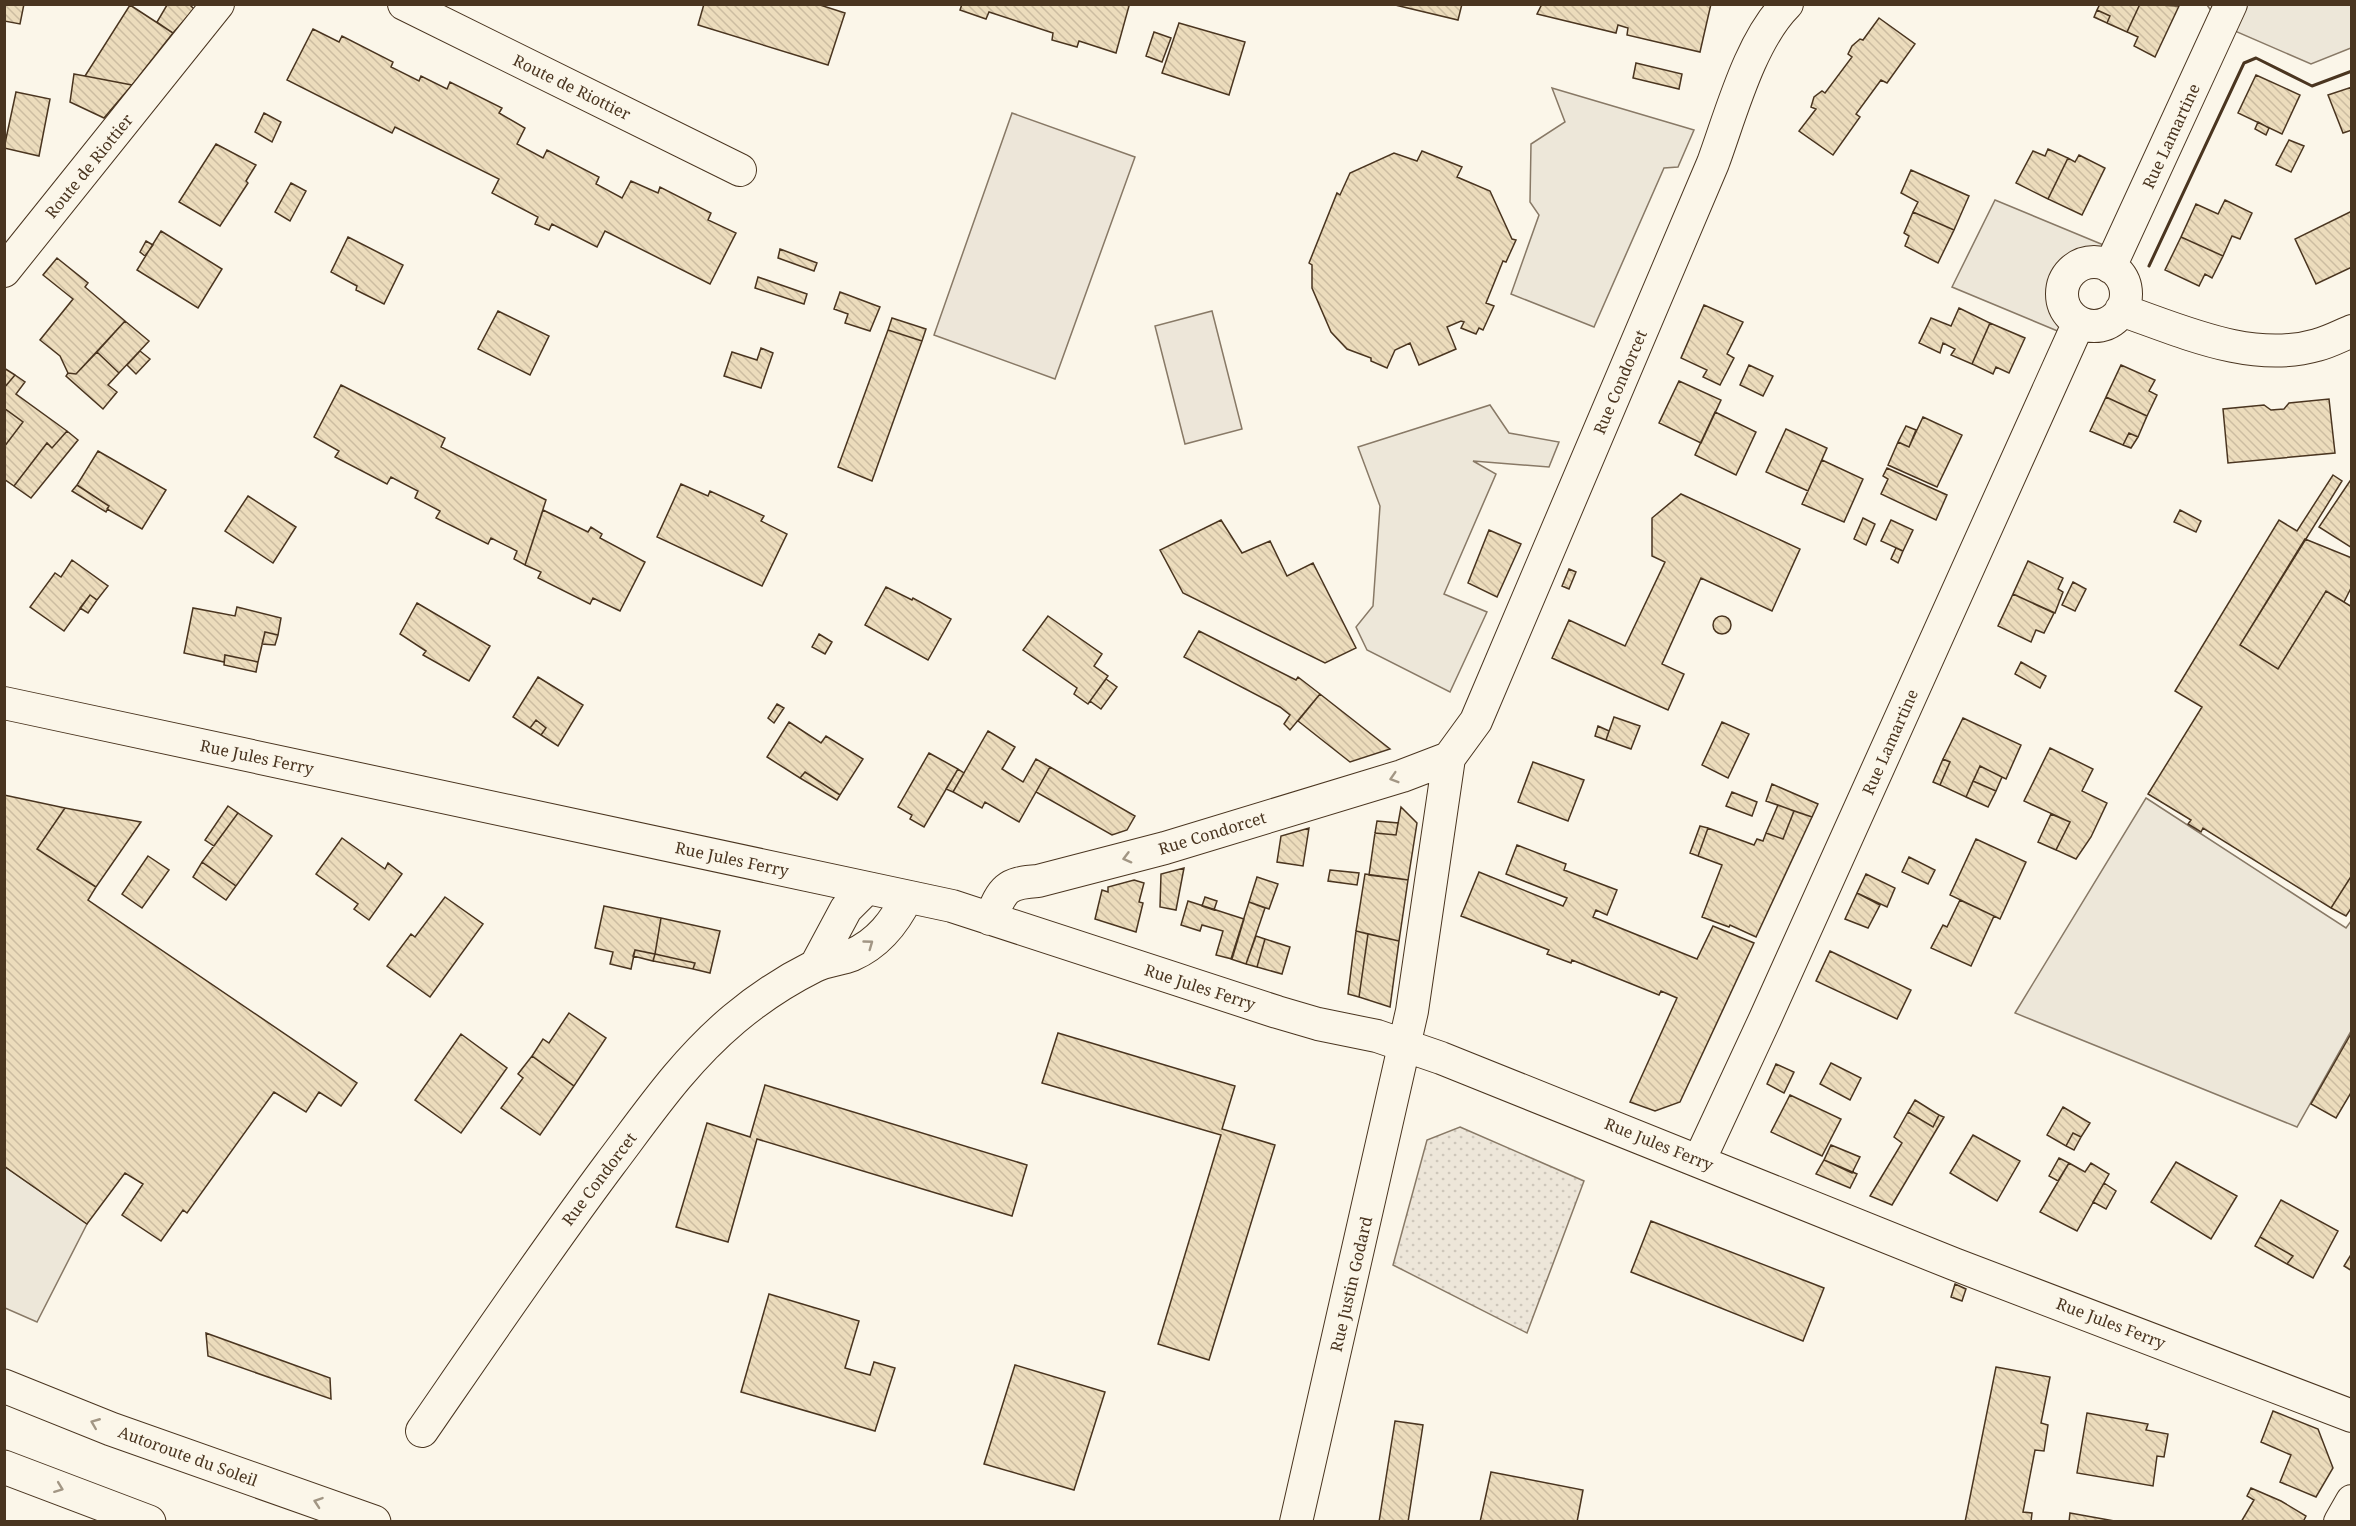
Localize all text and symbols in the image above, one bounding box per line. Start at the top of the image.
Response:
street label: Route de Riottier [510,49,635,125]
street label: Rue Lamartine [2137,80,2205,192]
street label: Route de Riottier [40,109,138,223]
street label: Rue Condorcet [1588,326,1652,438]
street label: Rue Lamartine [1857,686,1923,798]
street label: Rue Jules Ferry [198,734,317,780]
one-way arrow [1389,771,1400,783]
street label: Rue Condorcet [1156,806,1269,860]
street label: Rue Jules Ferry [673,836,792,882]
one-way arrow [1122,851,1133,863]
one-way arrow [863,940,874,951]
street label: Rue Jules Ferry [1142,959,1259,1016]
street label: Rue Jules Ferry [1601,1112,1718,1176]
street label: Rue Condorcet [557,1128,642,1230]
street label: Rue Justin Godard [1325,1214,1377,1354]
street label: Rue Jules Ferry [2053,1292,2170,1354]
one-way arrow [90,1417,101,1430]
street label: Autoroute du Soleil [115,1421,261,1491]
one-way arrow [53,1481,64,1493]
one-way arrow [313,1497,324,1510]

